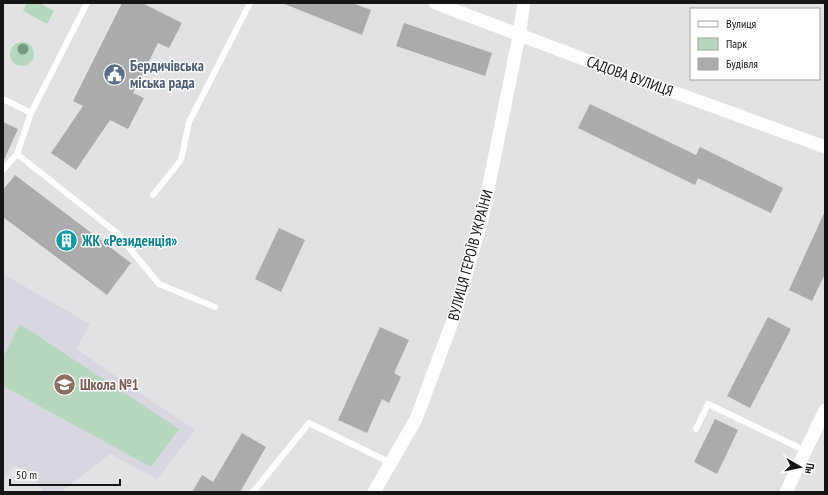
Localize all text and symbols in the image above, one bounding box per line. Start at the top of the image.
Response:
legend [690,8,820,80]
text: Вулиця [726,16,756,31]
text: Парк [726,36,747,51]
street label: САДОВА ВУЛИЦЯ [584,52,676,100]
place label: Бердичівська міська рада [130,56,204,92]
text: Будівля [726,56,758,71]
public building icon: Бердичівська міська рада [102,61,128,87]
street label: ВУЛИЦЯ ГЕРОЇВ УКРАЇНИ [443,187,497,323]
building icon: ЖК «Резиденція» [54,227,80,253]
place label: ЖК «Резиденція» [81,231,177,250]
school or university icon: Школа №1 [52,371,78,397]
place label: Школа №1 [80,375,139,394]
north arrow [780,447,820,487]
scale bar [10,461,120,487]
text: Пн [802,462,818,475]
text: 50 m [16,467,37,482]

